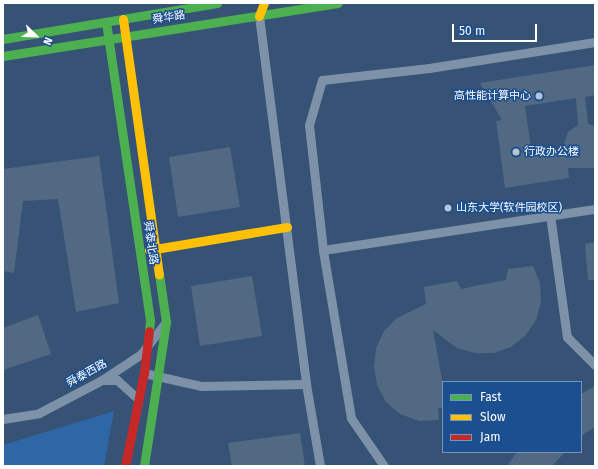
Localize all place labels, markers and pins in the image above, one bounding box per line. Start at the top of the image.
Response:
place label: 高性能计算中心 [454,89,531,103]
marker: 高性能计算中心 [534,91,544,101]
place label: 行政办公楼 [524,145,579,159]
marker: 行政办公楼 [511,147,521,157]
place label: 山东大学(软件园校区) [456,201,562,215]
marker: 山东大学(软件园校区) [443,203,453,213]

